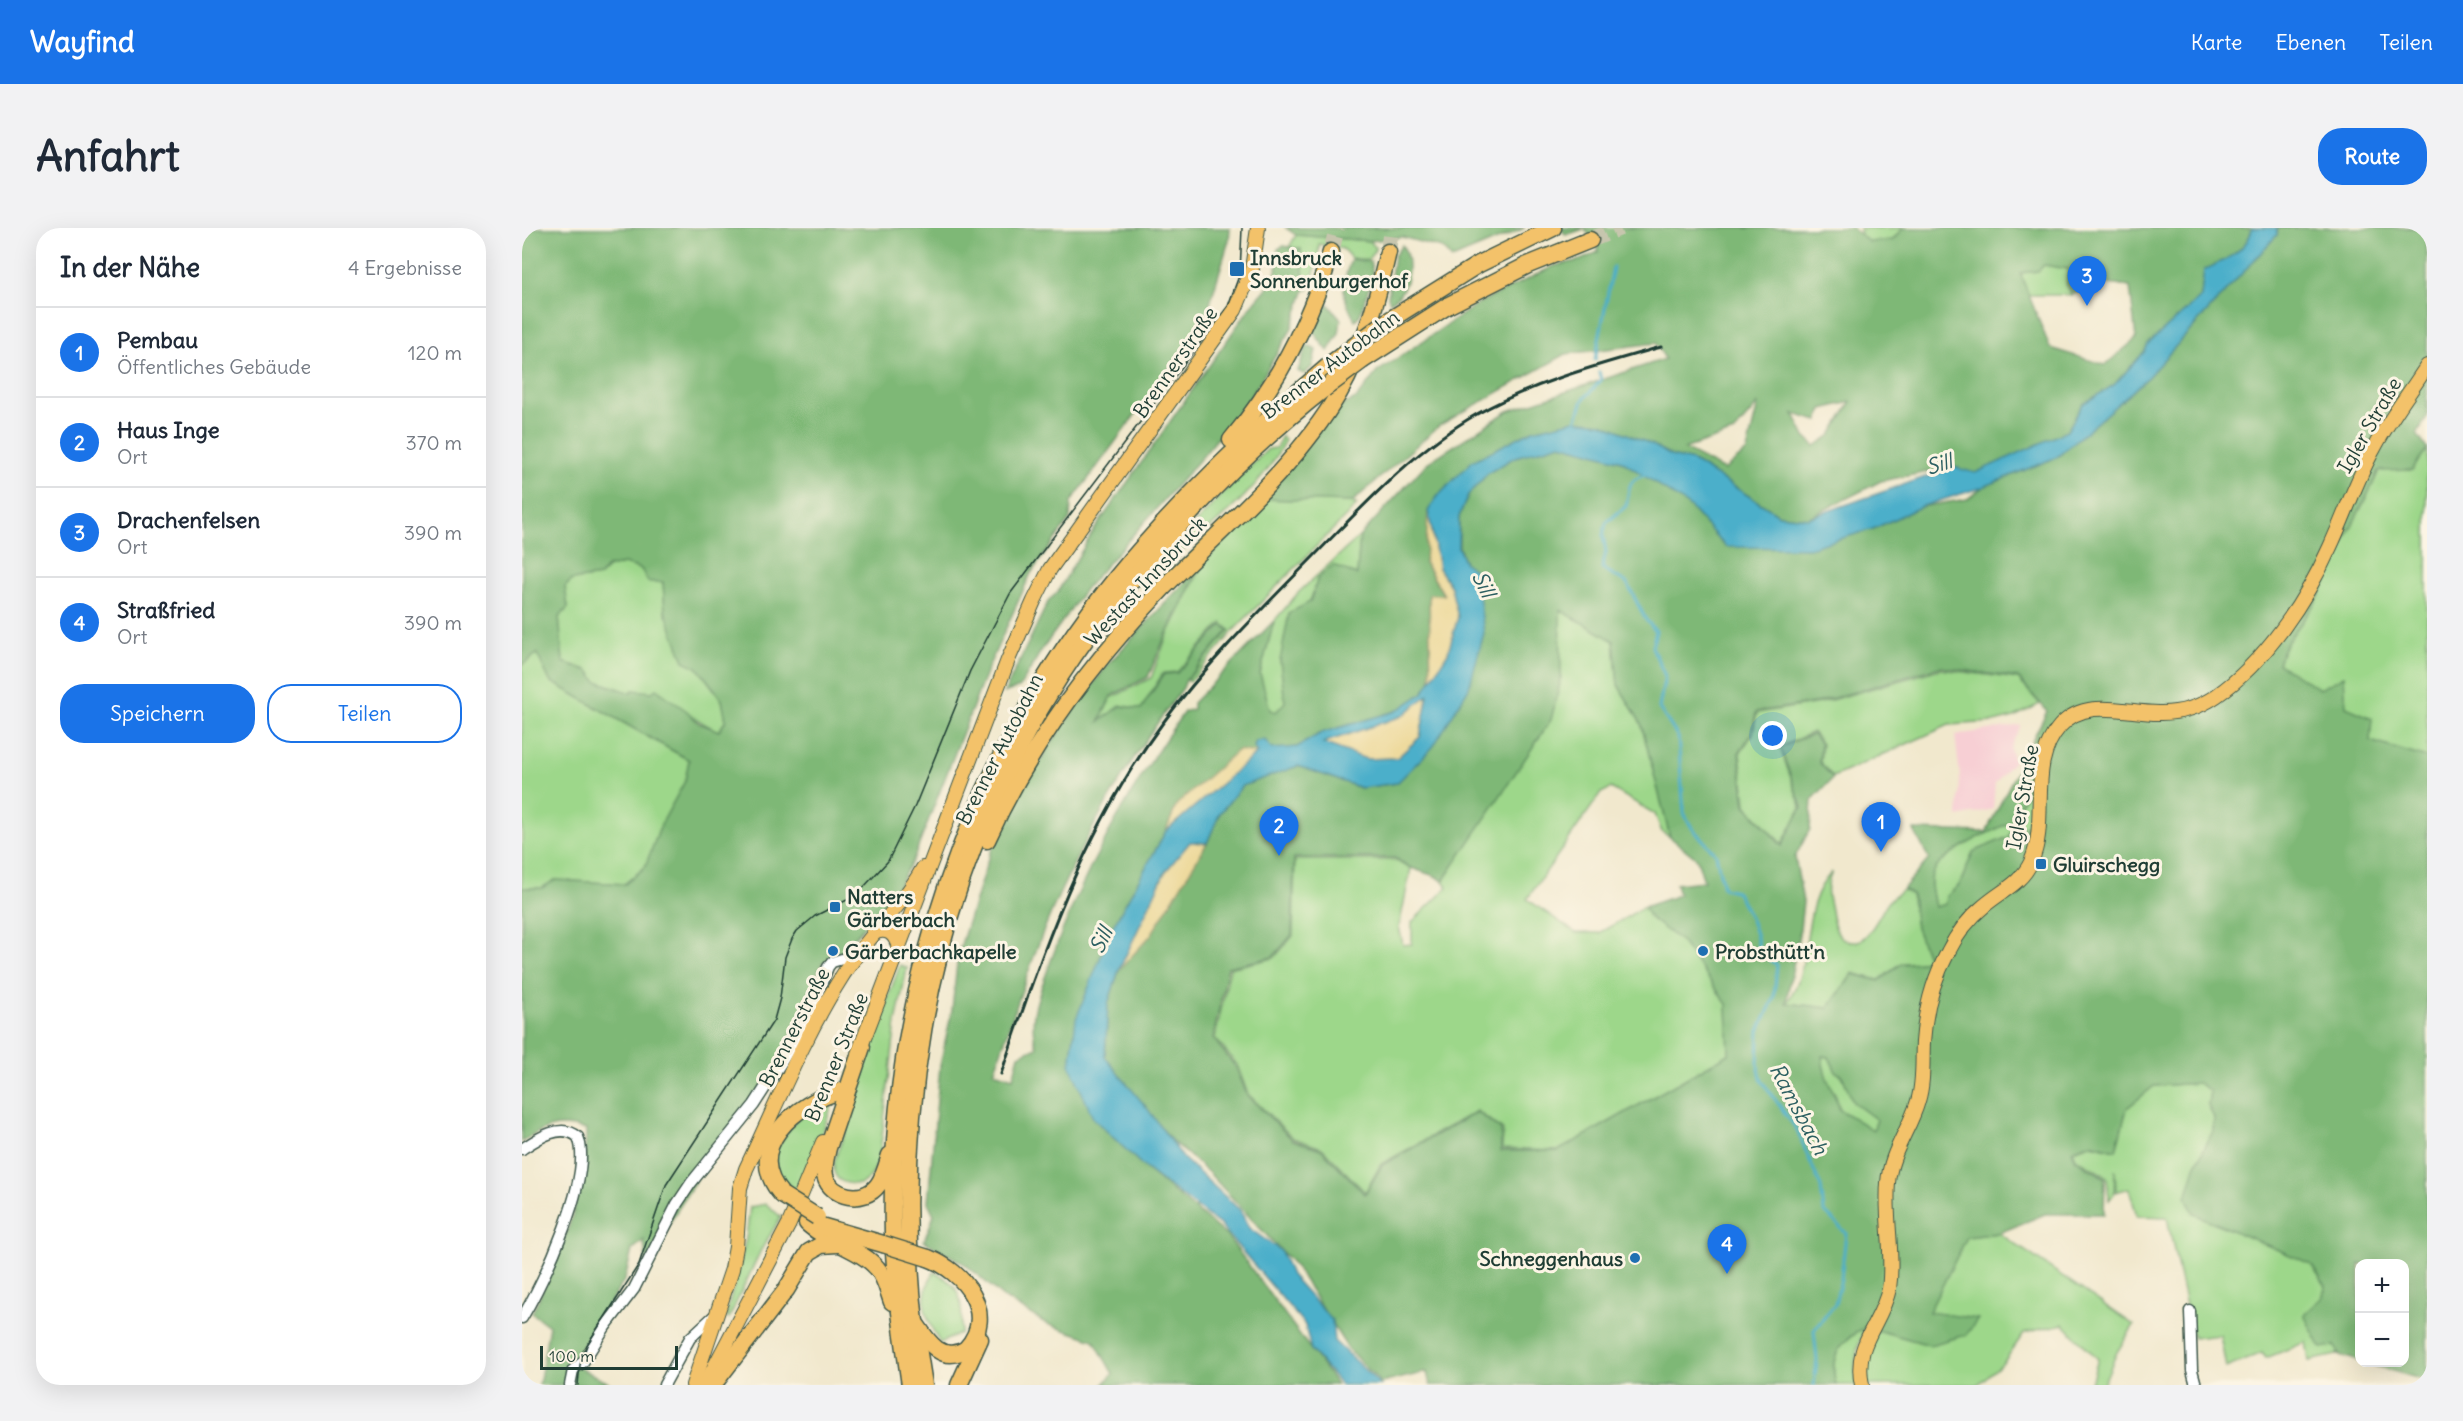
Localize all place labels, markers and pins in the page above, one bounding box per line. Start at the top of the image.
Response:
place label: Innsbruck Sonnenburgerhof [1250,245,1409,293]
pin: 3 [2068,256,2106,306]
marker: Innsbruck Sonnenburgerhof [1228,260,1246,278]
pin: 1 [1862,802,1900,852]
pin: 2 [1260,806,1299,856]
place label: Gluirschegg [2053,852,2160,877]
marker: Gluirschegg [2034,857,2048,871]
place label: Natters Gärberbach [847,884,956,932]
marker: Natters Gärberbach [828,900,842,914]
place label: Gärberbachkapelle [845,939,1017,964]
place label: Probsthütt'n [1715,939,1826,964]
marker: Gärberbachkapelle [826,944,840,958]
marker: Probsthütt'n [1696,944,1710,958]
pin: 4 [1708,1224,1746,1274]
place label: Schneggenhaus [1479,1246,1623,1271]
marker: Schneggenhaus [1628,1251,1642,1265]

